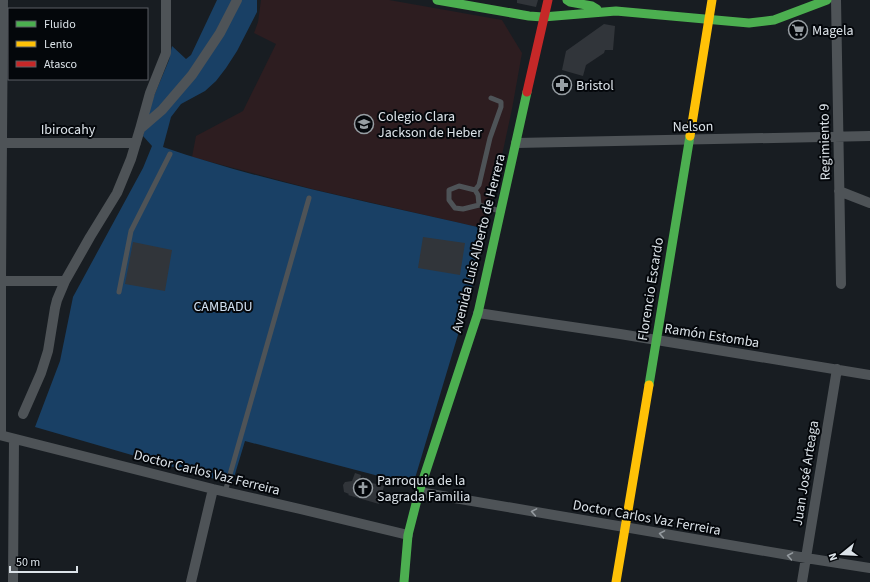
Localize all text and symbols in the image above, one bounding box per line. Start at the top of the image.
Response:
legend [8,8,148,80]
text: Fluido [44,16,76,33]
supermarket icon: Magela [787,19,809,41]
place label: Magela [812,21,854,41]
text: Lento [44,36,73,53]
text: Atasco [44,56,77,73]
pharmacy icon: Bristol [551,74,573,96]
place label: Bristol [576,76,614,96]
street label: Regimiento 9 [814,103,836,180]
place label: Colegio Clara Jackson de Heber [378,107,482,143]
school or university icon: Colegio Clara Jackson de Heber [353,113,375,135]
street label: Nelson [673,117,714,137]
street label: Ibirocahy [41,120,96,140]
street label: Avenida Luis Alberto de Herrera [447,152,511,335]
street label: Florencio Escardo [633,236,669,342]
park label: CAMBADU [193,297,253,317]
street label: Ramón Estomba [663,319,761,353]
street label: Juan José Arteaga [788,419,824,527]
street label: Doctor Carlos Vaz Ferreira [132,445,282,501]
place label: Parroquia de la Sagrada Familia [377,471,470,507]
church icon: Parroquia de la Sagrada Familia [352,477,374,499]
street label: Doctor Carlos Vaz Ferreira [571,495,722,541]
one-way arrow [531,508,537,517]
one-way arrow [659,530,665,539]
north arrow [822,534,862,574]
scale bar [10,548,77,574]
text: N [825,551,841,563]
one-way arrow [787,552,793,560]
text: 50 m [16,554,40,571]

